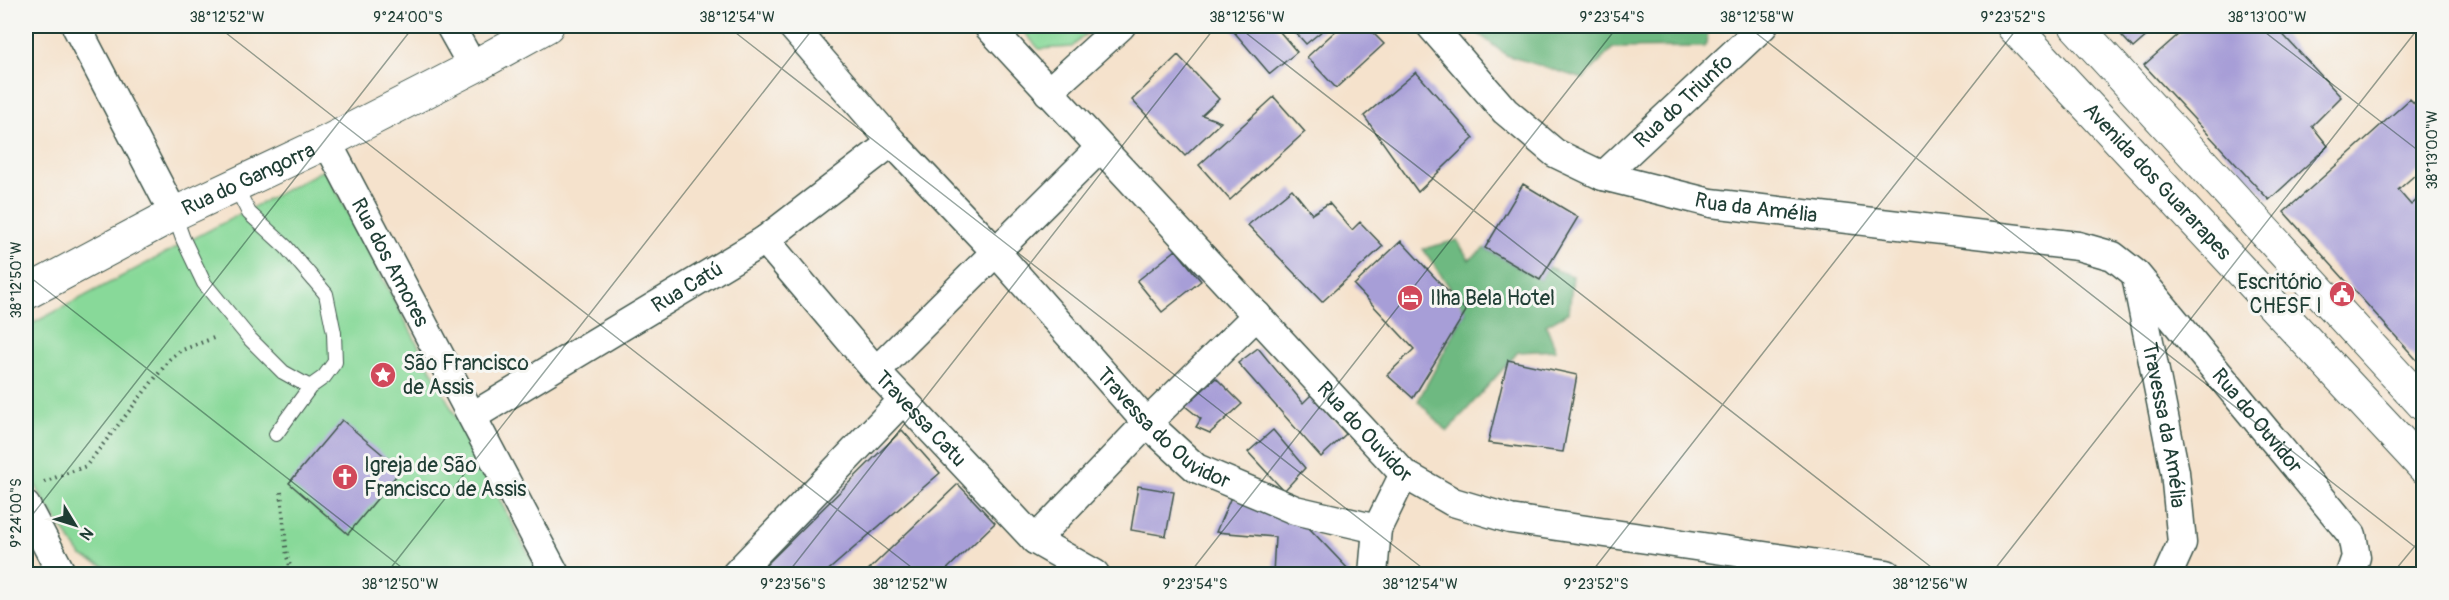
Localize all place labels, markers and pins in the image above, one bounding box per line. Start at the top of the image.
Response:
place label: Escritório CHESF I [2237,269,2322,320]
public building icon: Escritório CHESF I [2327,279,2357,309]
hotel icon: Ilha Bela Hotel [1395,283,1425,313]
place label: Ilha Bela Hotel [1430,285,1555,312]
place label: São Francisco de Assis [403,350,529,401]
place icon: São Francisco de Assis [368,360,398,390]
place label: Igreja de São Francisco de Assis [364,452,527,503]
church icon: Igreja de São Francisco de Assis [330,462,360,492]

